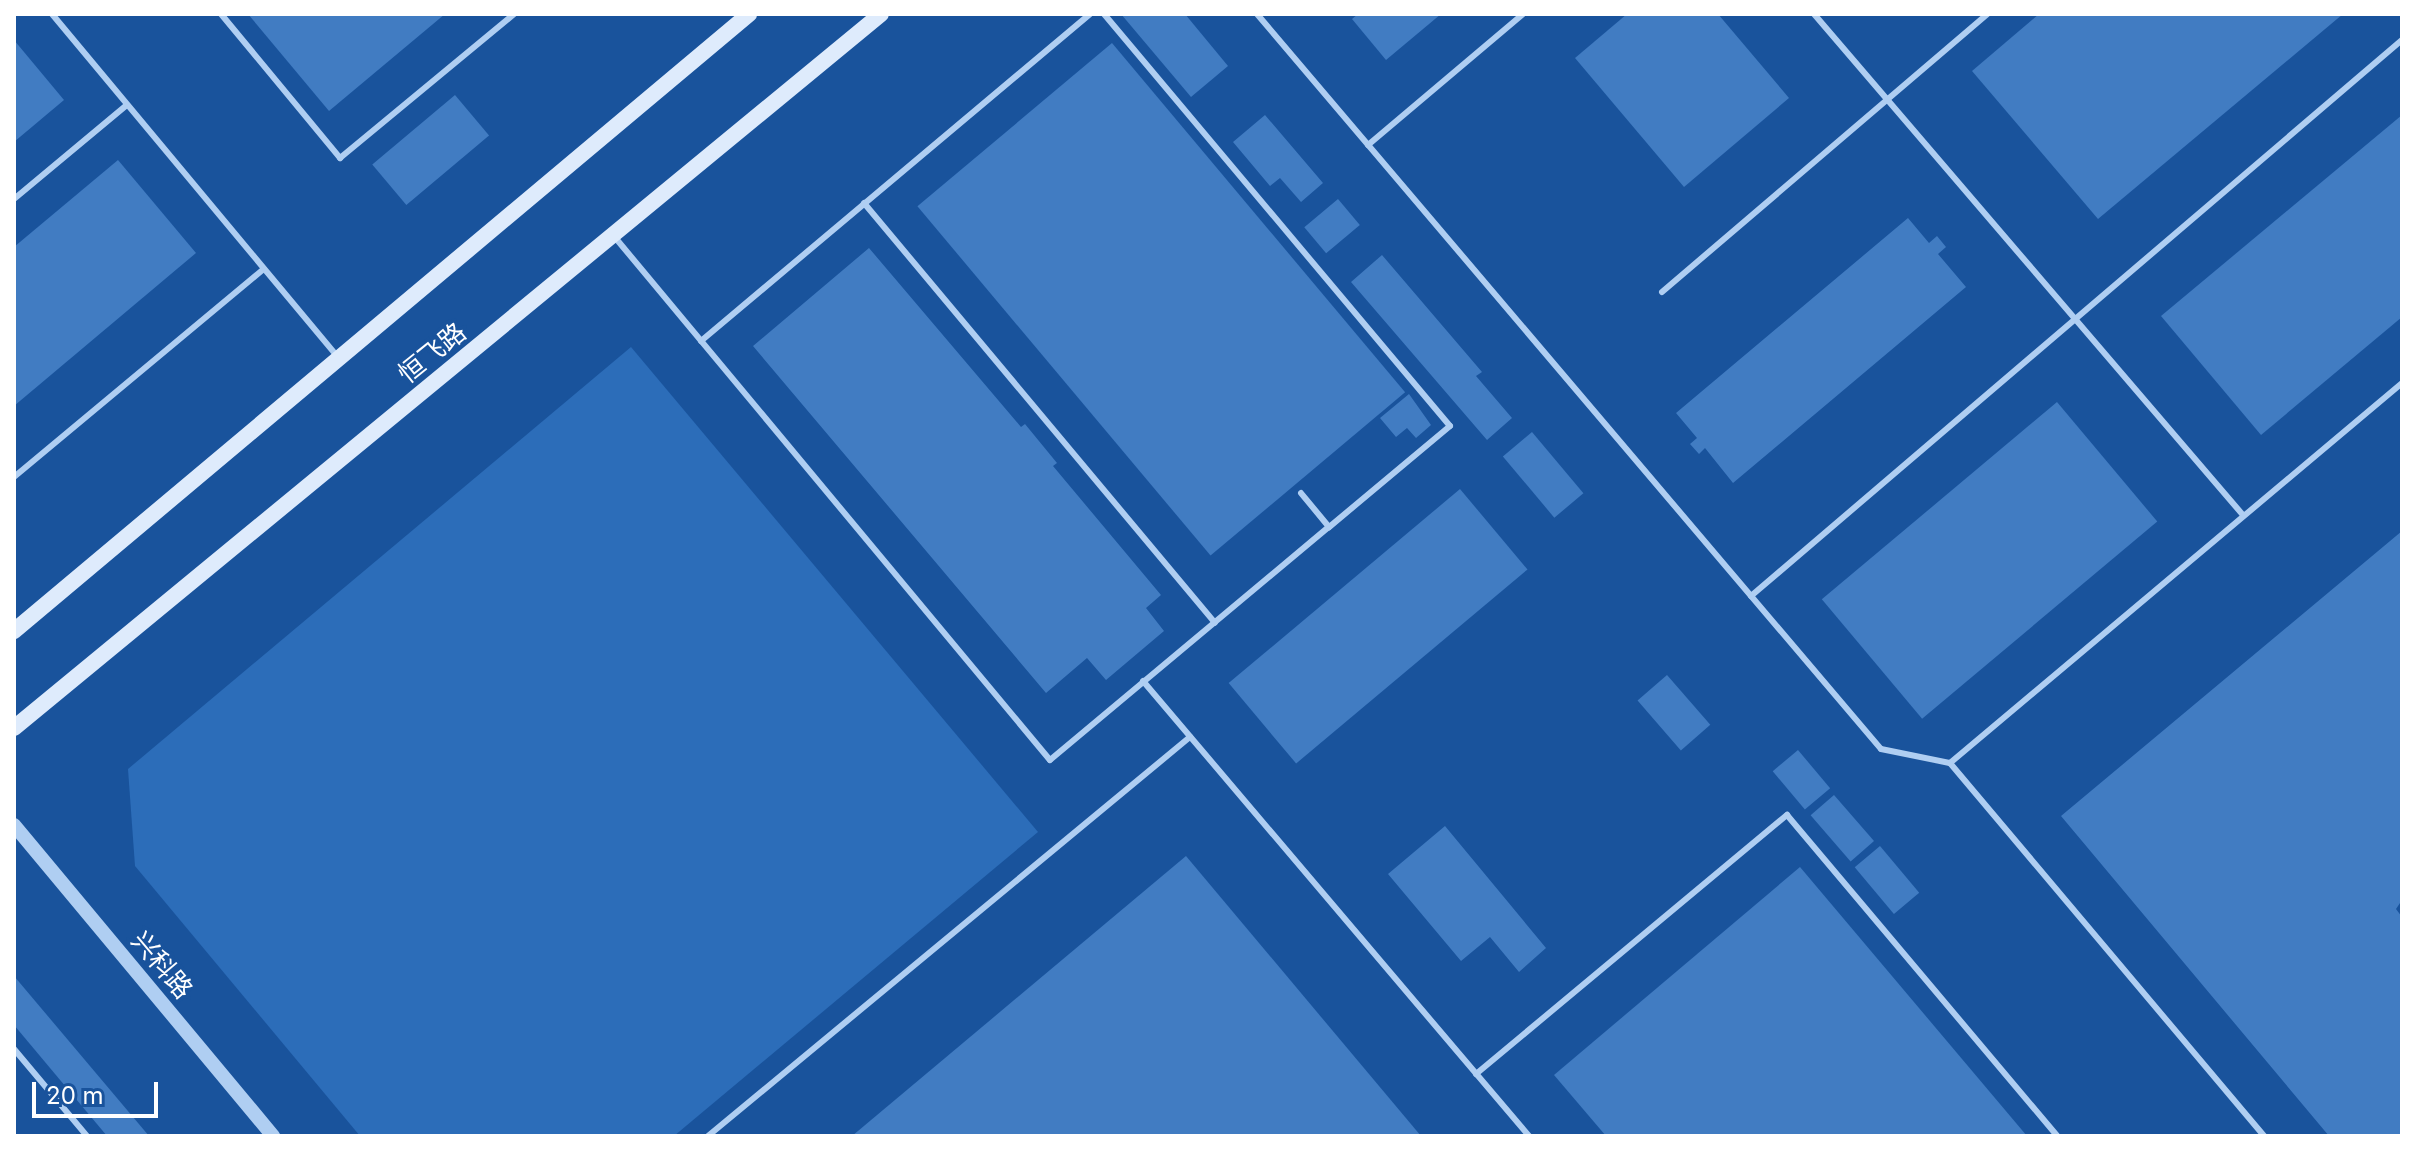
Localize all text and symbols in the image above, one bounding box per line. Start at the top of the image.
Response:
street label: 恒飞路 [392,316,472,390]
street label: 兴科路 [125,925,199,1005]
scale bar [36,1066,162,1116]
text: 20 m [46,1081,104,1110]

